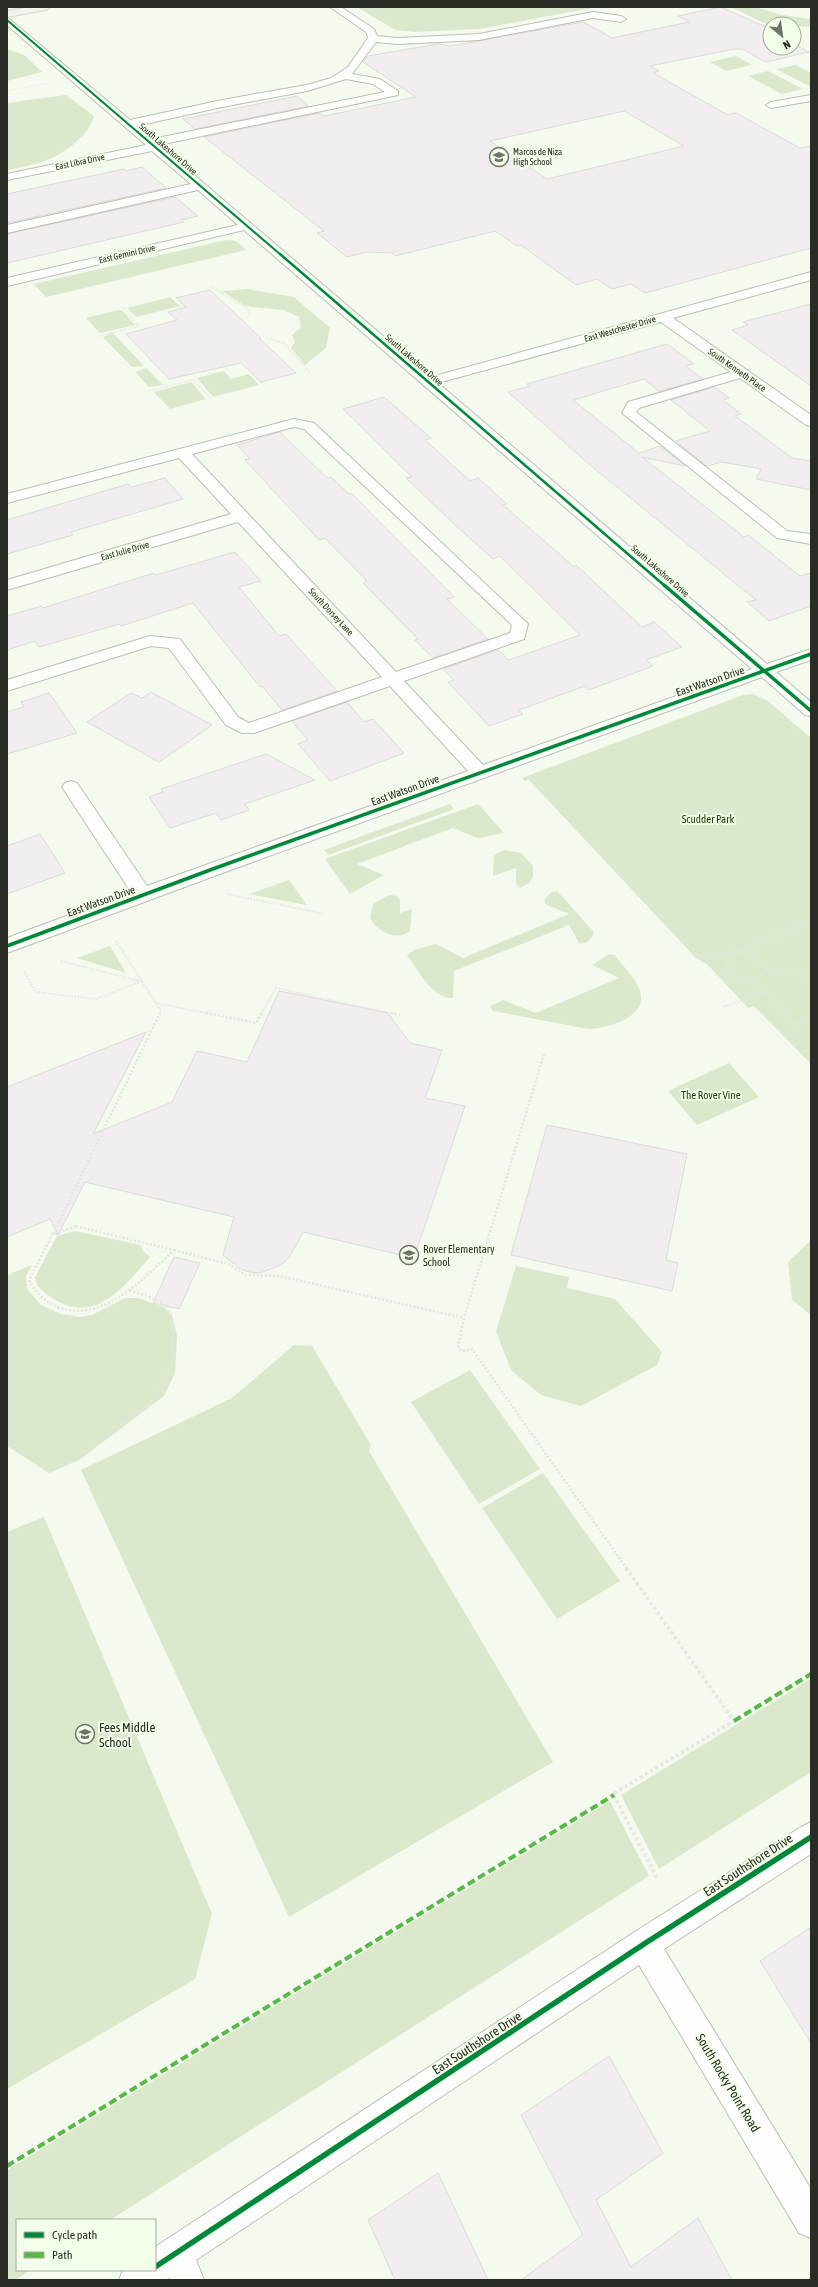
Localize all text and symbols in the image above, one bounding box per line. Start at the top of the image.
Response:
north arrow [762,16,802,56]
text: N [781,38,793,52]
street label: South Lakeshore Drive [137,121,199,177]
school or university icon: Marcos de Niza High School [488,146,510,168]
place label: Marcos de Niza High School [513,147,562,167]
street label: East Libra Drive [54,152,106,172]
street label: East Gemini Drive [98,243,156,265]
street label: East Westchester Drive [583,314,657,344]
street label: South Lakeshore Drive [383,332,445,388]
street label: South Kenneth Place [706,346,768,394]
street label: East Julie Drive [100,539,150,563]
street label: South Lakeshore Drive [629,543,691,599]
street label: South Dorsey Lane [307,586,355,638]
street label: East Watson Drive [674,664,746,698]
street label: East Watson Drive [369,772,441,808]
park label: Scudder Park [682,813,734,825]
street label: East Watson Drive [65,883,137,919]
park label: The Rover Vine [681,1089,741,1101]
place label: Rover Elementary School [423,1243,495,1268]
school or university icon: Rover Elementary School [398,1244,420,1266]
place label: Fees Middle School [99,1720,155,1750]
school or university icon: Fees Middle School [74,1723,96,1745]
street label: East Southshore Drive [701,1831,796,1899]
street label: East Southshore Drive [430,2009,525,2077]
street label: South Rocky Point Road [693,2031,763,2135]
legend [16,2219,156,2271]
text: Cycle path [52,2228,97,2242]
text: Path [52,2248,73,2262]

